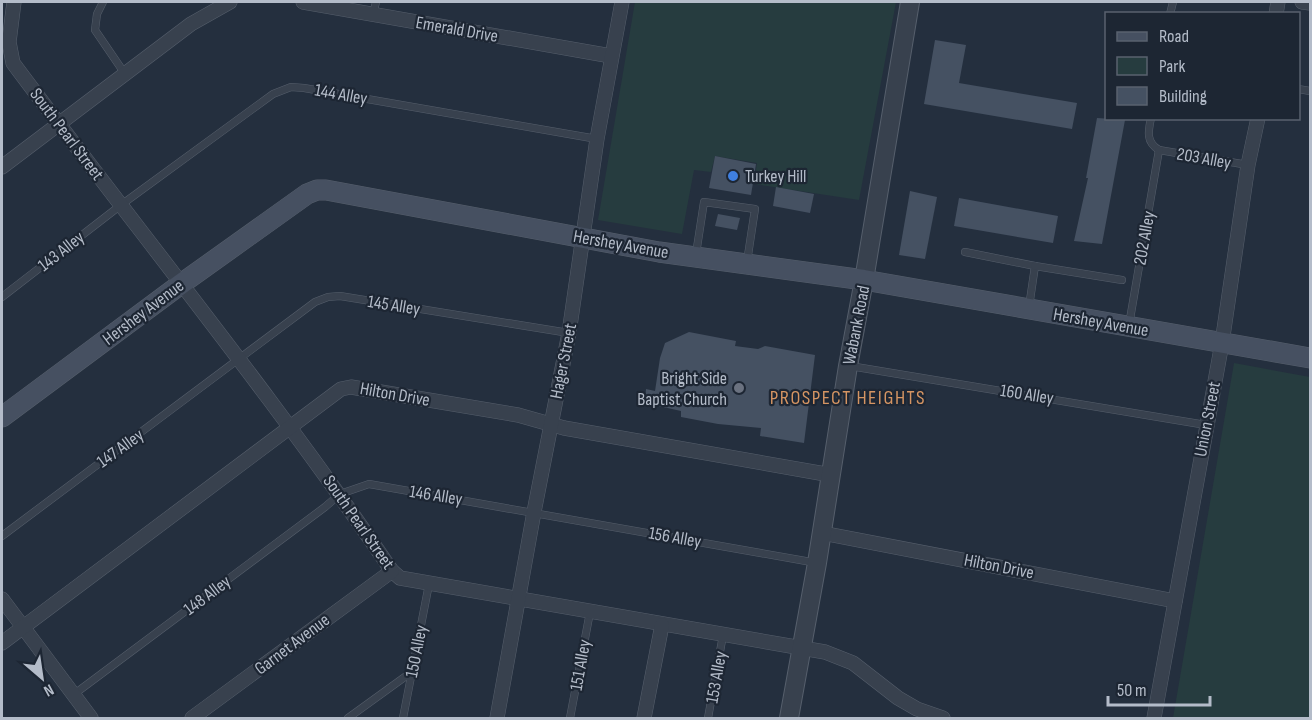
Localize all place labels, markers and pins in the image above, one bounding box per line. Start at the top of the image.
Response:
place label: Turkey Hill [745,166,806,187]
marker: Turkey Hill [726,169,740,183]
place label: Bright Side Baptist Church [637,368,727,410]
marker: Bright Side Baptist Church [732,381,746,395]

